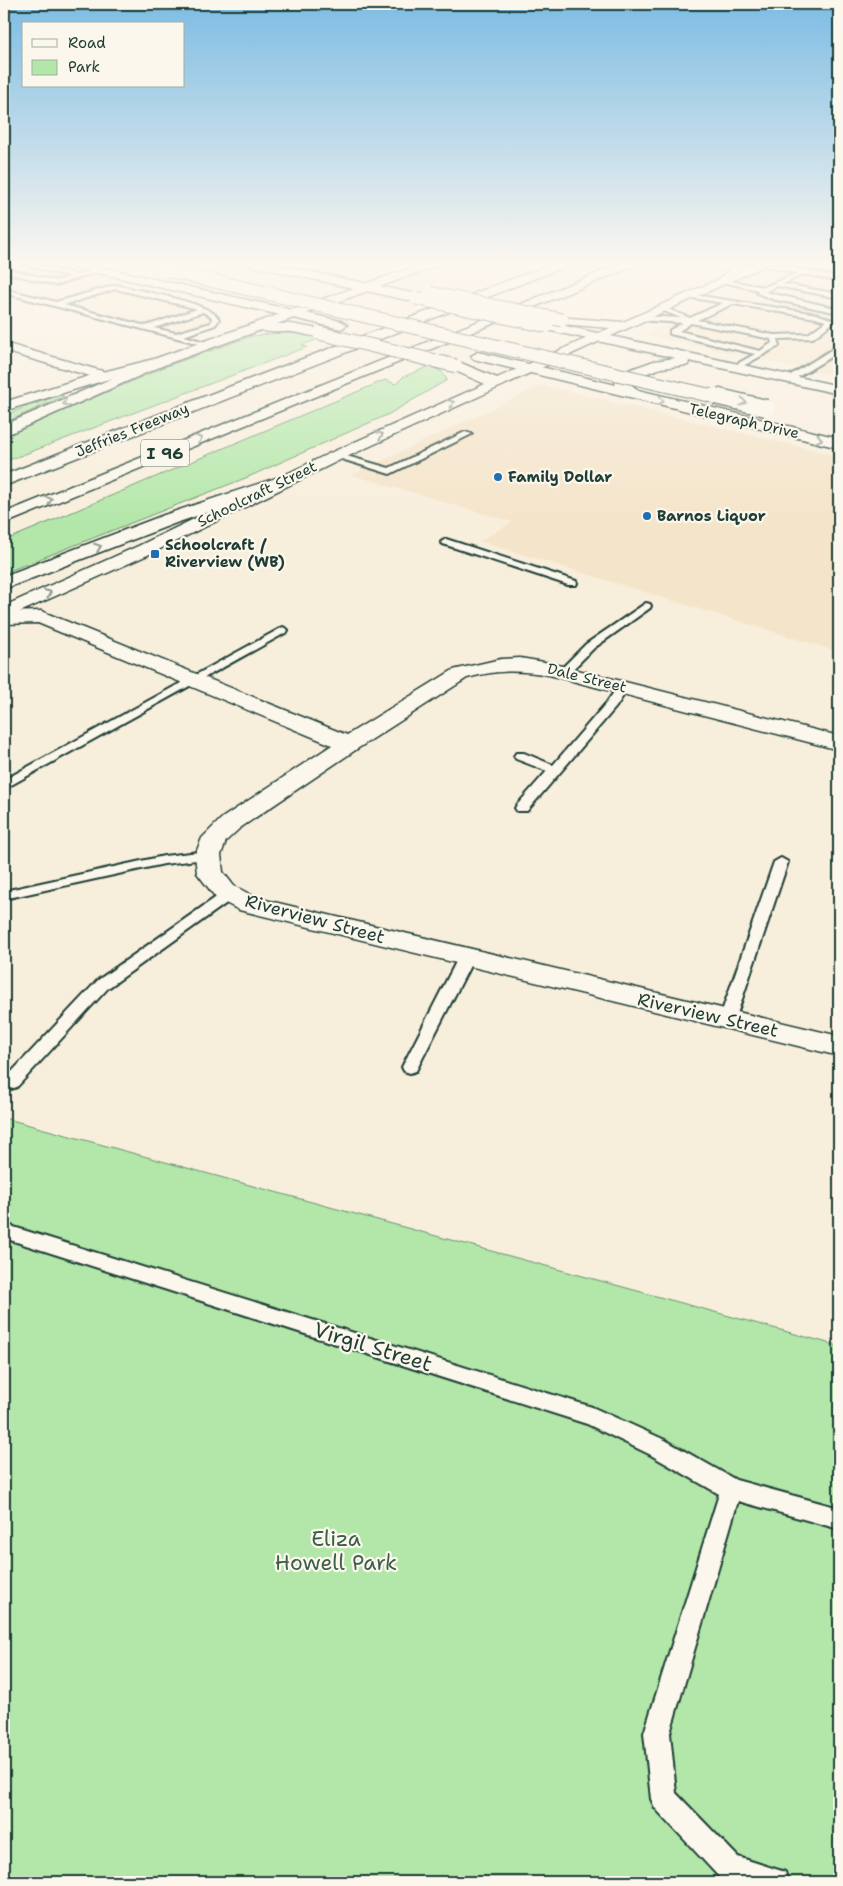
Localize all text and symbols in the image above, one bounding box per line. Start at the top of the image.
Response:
legend [22,22,185,88]
text: Road [68,33,106,53]
text: Park [68,57,100,77]
one-way arrow [656,395,665,406]
one-way arrow [738,396,747,407]
one-way arrow [62,397,71,407]
street label: Jeffries Freeway [72,398,192,462]
one-way arrow [446,399,455,410]
street label: Telegraph Drive [687,399,801,443]
one-way arrow [375,431,384,442]
one-way arrow [814,433,823,444]
one-way arrow [195,435,203,445]
road number: I 96 [141,439,189,466]
street label: Schoolcraft Street [194,456,320,532]
place label: Family Dollar [508,467,612,487]
marker: Family Dollar [492,471,504,483]
one-way arrow [44,496,53,506]
place label: Barnos Liquor [657,506,766,526]
marker: Barnos Liquor [641,510,653,522]
place label: Schoolcraft / Riverview (WB) [165,535,285,572]
one-way arrow [93,542,102,553]
marker: Schoolcraft / Riverview (WB) [149,548,161,560]
one-way arrow [43,589,52,600]
street label: Dale Street [545,659,629,697]
street label: Riverview Street [242,889,388,949]
street label: Riverview Street [635,987,781,1043]
street label: Virgil Street [310,1316,436,1378]
park label: Eliza Howell Park [275,1525,397,1577]

